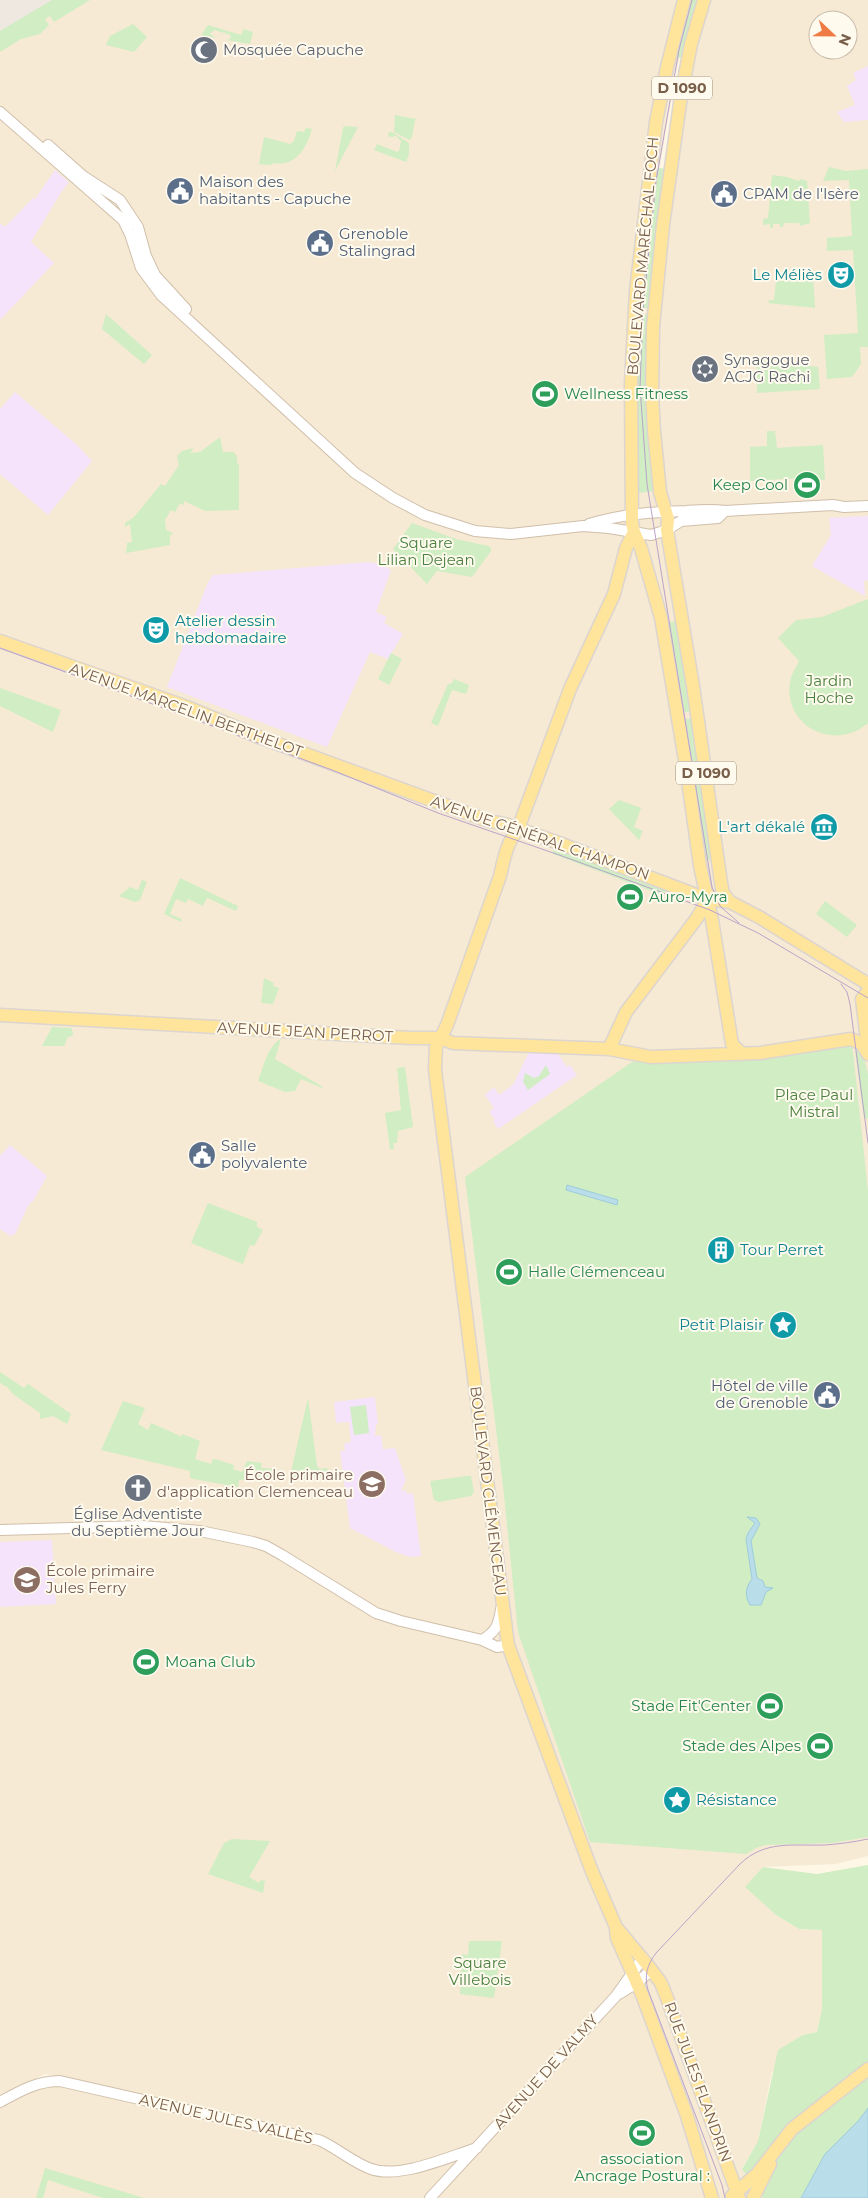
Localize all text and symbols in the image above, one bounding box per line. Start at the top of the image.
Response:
north arrow [808,10,858,60]
text: N [835,31,856,48]
mosque icon: Mosquée Capuche [189,35,219,65]
place label: Mosquée Capuche [223,40,364,59]
road number: D 1090 [652,76,712,100]
street label: BOULEVARD MARÉCHAL FOCH [623,136,662,376]
place label: Maison des habitants - Capuche [199,172,351,208]
public building icon: Maison des habitants - Capuche [165,176,195,206]
public building icon: CPAM de l'Isère [709,179,739,209]
place label: CPAM de l'Isère [743,184,859,203]
place label: Grenoble Stalingrad [339,224,416,260]
public building icon: Grenoble Stalingrad [305,228,335,258]
theatre icon: Le Méliès [826,260,856,290]
place label: Le Méliès [752,265,822,284]
place label: Synagogue ACJG Rachi [724,350,810,386]
synagogue icon: Synagogue ACJG Rachi [690,354,720,384]
sports icon: Wellness Fitness [530,379,560,409]
place label: Wellness Fitness [564,384,688,403]
sports icon: Keep Cool [792,470,822,500]
place label: Keep Cool [712,475,788,494]
park label: Square Lilian Dejean [377,533,475,569]
place label: Atelier dessin hebdomadaire [175,611,287,647]
theatre icon: Atelier dessin hebdomadaire [141,615,171,645]
street label: AVENUE MARCELIN BERTHELOT [67,658,306,761]
park label: Jardin Hoche [804,671,854,707]
road number: D 1090 [676,761,736,784]
street label: AVENUE GÉNÉRAL CHAMPON [428,791,652,884]
museum icon: L'art dékalé [809,812,839,842]
place label: L'art dékalé [718,817,805,836]
sports icon: Auro-Myra [615,882,645,912]
place label: Auro-Myra [649,887,728,906]
street label: AVENUE JEAN PERROT [216,1017,394,1046]
park label: Place Paul Mistral [775,1085,853,1121]
place label: Salle polyvalente [221,1136,307,1172]
public building icon: Salle polyvalente [187,1140,217,1170]
building icon: Tour Perret [706,1235,736,1265]
place label: Tour Perret [740,1240,824,1259]
sports icon: Halle Clémenceau [494,1257,524,1287]
place label: Halle Clémenceau [528,1262,665,1281]
place icon: Petit Plaisir [768,1310,798,1340]
place label: Petit Plaisir [679,1315,764,1334]
place label: Hôtel de ville de Grenoble [711,1376,808,1412]
public building icon: Hôtel de ville de Grenoble [812,1380,842,1410]
street label: BOULEVARD CLÉMENCEAU [466,1385,511,1597]
place label: École primaire d'application Clemenceau [157,1465,353,1501]
school or university icon: École primaire d'application Clemenceau [357,1469,387,1499]
church icon: Église Adventiste du Septième Jour [123,1473,153,1503]
place label: Église Adventiste du Septième Jour [71,1504,205,1540]
place label: École primaire Jules Ferry [45,1561,154,1597]
school or university icon: École primaire Jules Ferry [12,1565,42,1595]
sports icon: Moana Club [131,1647,161,1677]
place label: Moana Club [165,1652,255,1671]
sports icon: Stade Fit'Center [755,1691,785,1721]
place label: Stade Fit'Center [631,1696,751,1715]
sports icon: Stade des Alpes [805,1731,835,1761]
place label: Stade des Alpes [682,1736,801,1755]
place icon: Résistance [662,1785,692,1815]
place label: Résistance [696,1790,777,1809]
park label: Square Villebois [449,1953,511,1989]
street label: RUE JULES FLANDRIN [661,1999,736,2165]
street label: AVENUE DE VALMY [489,2010,603,2133]
street label: AVENUE JULES VALLÈS [137,2089,315,2148]
sports icon: association Ancrage Postural : [627,2118,657,2148]
place label: association Ancrage Postural : [574,2149,710,2185]

